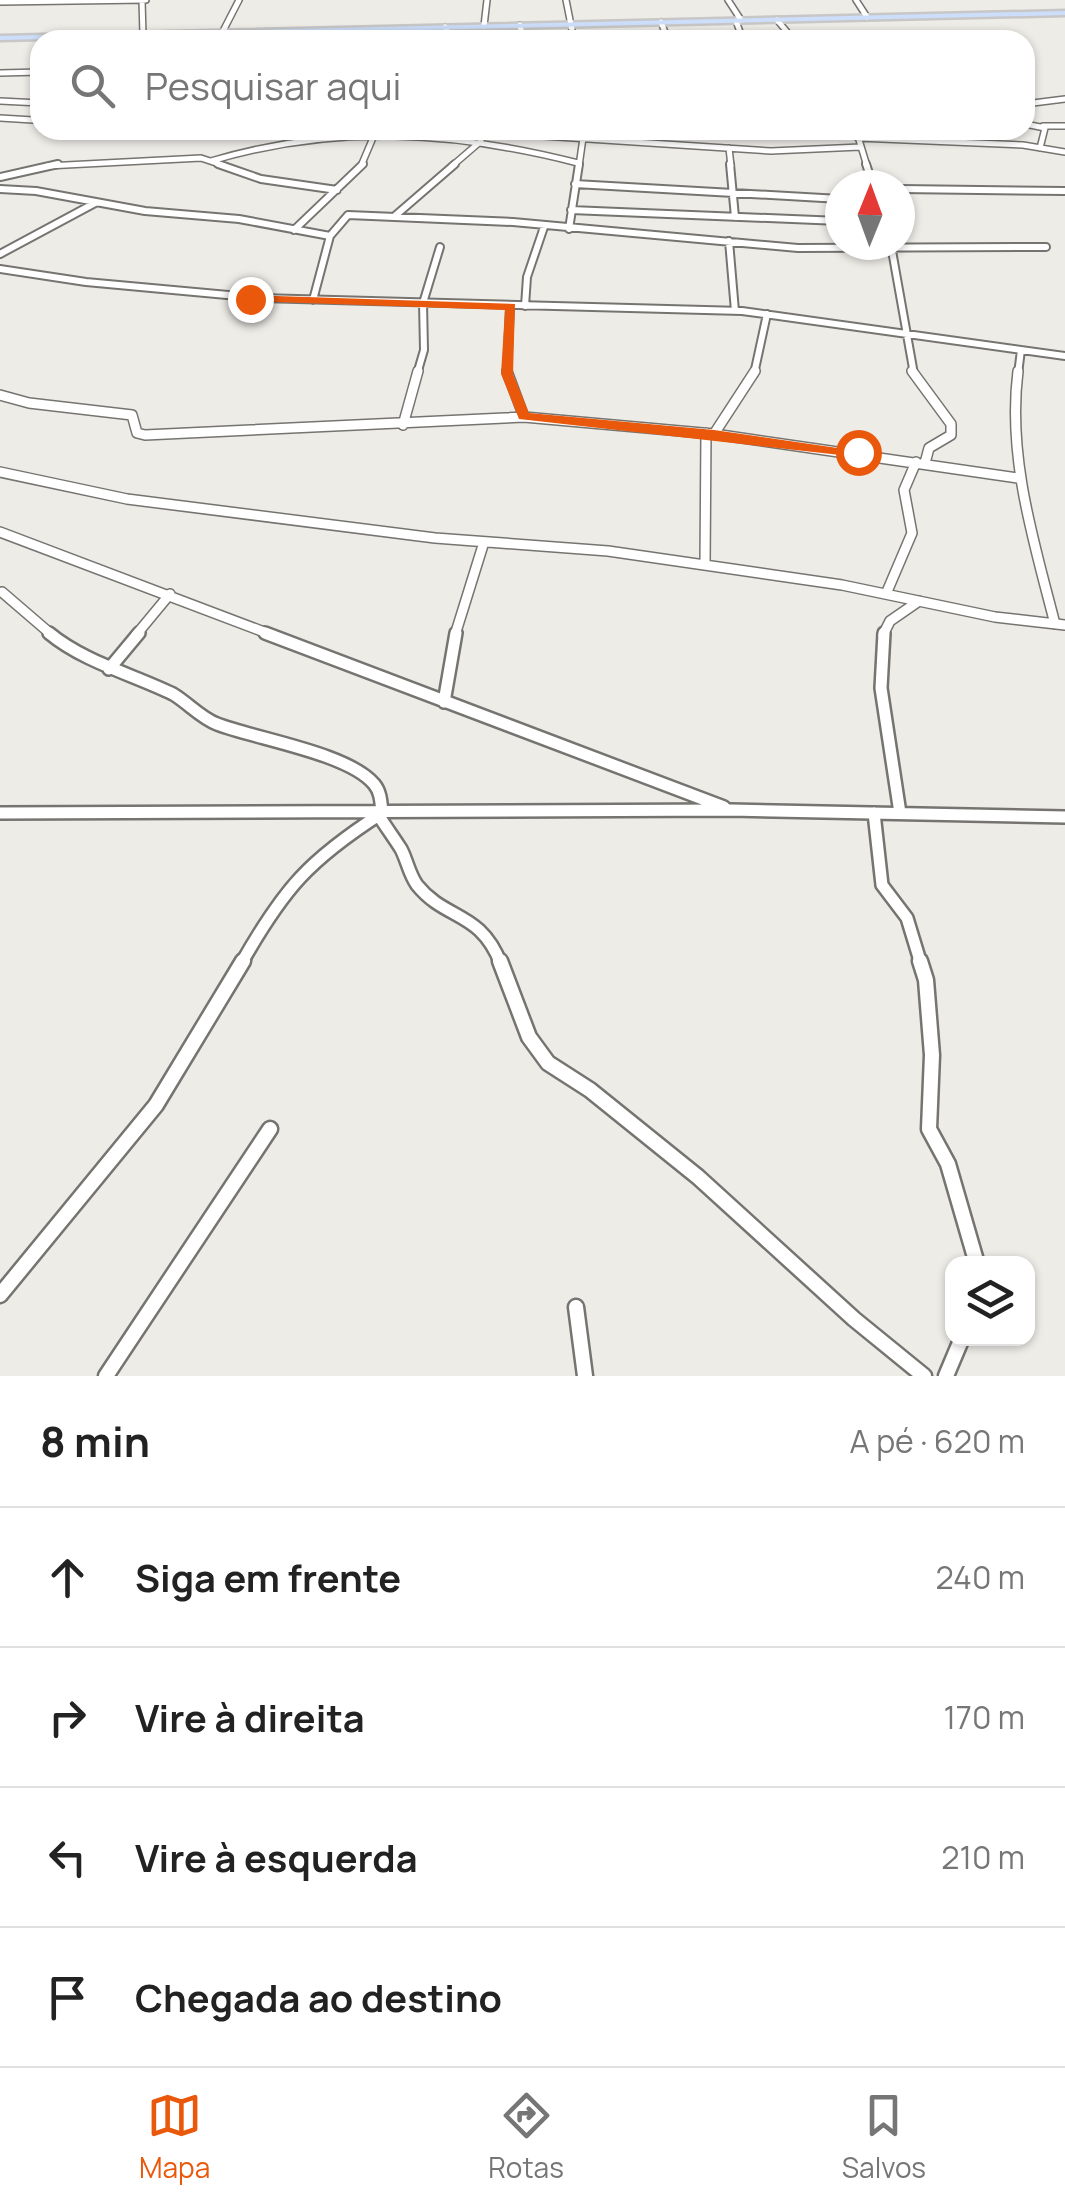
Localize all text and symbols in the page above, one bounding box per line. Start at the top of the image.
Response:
search box [30,30,1035,140]
icon: search [65,58,120,113]
text: Pesquisar aqui [145,59,401,111]
north arrow [825,170,915,260]
route end [228,277,274,323]
route start [836,430,882,476]
map controls [945,1256,1035,1346]
button: layers [945,1256,1035,1346]
text: 8 min [40,1412,150,1470]
text: A pé · 620 m [849,1419,1025,1463]
icon: ahead [40,1550,95,1605]
text: Siga em frente [135,1551,401,1603]
text: 240 m [935,1555,1025,1599]
icon: right [40,1690,95,1745]
text: Vire à direita [135,1691,365,1743]
text: 170 m [943,1695,1025,1739]
icon: left [40,1830,95,1885]
text: Vire à esquerda [135,1831,418,1883]
text: 210 m [941,1835,1025,1879]
icon: arrive [40,1970,95,2025]
text: Chegada ao destino [135,1971,502,2023]
tab: Mapa [139,2088,210,2186]
tab: Rotas [488,2088,564,2186]
tab: Salvos [842,2088,926,2186]

